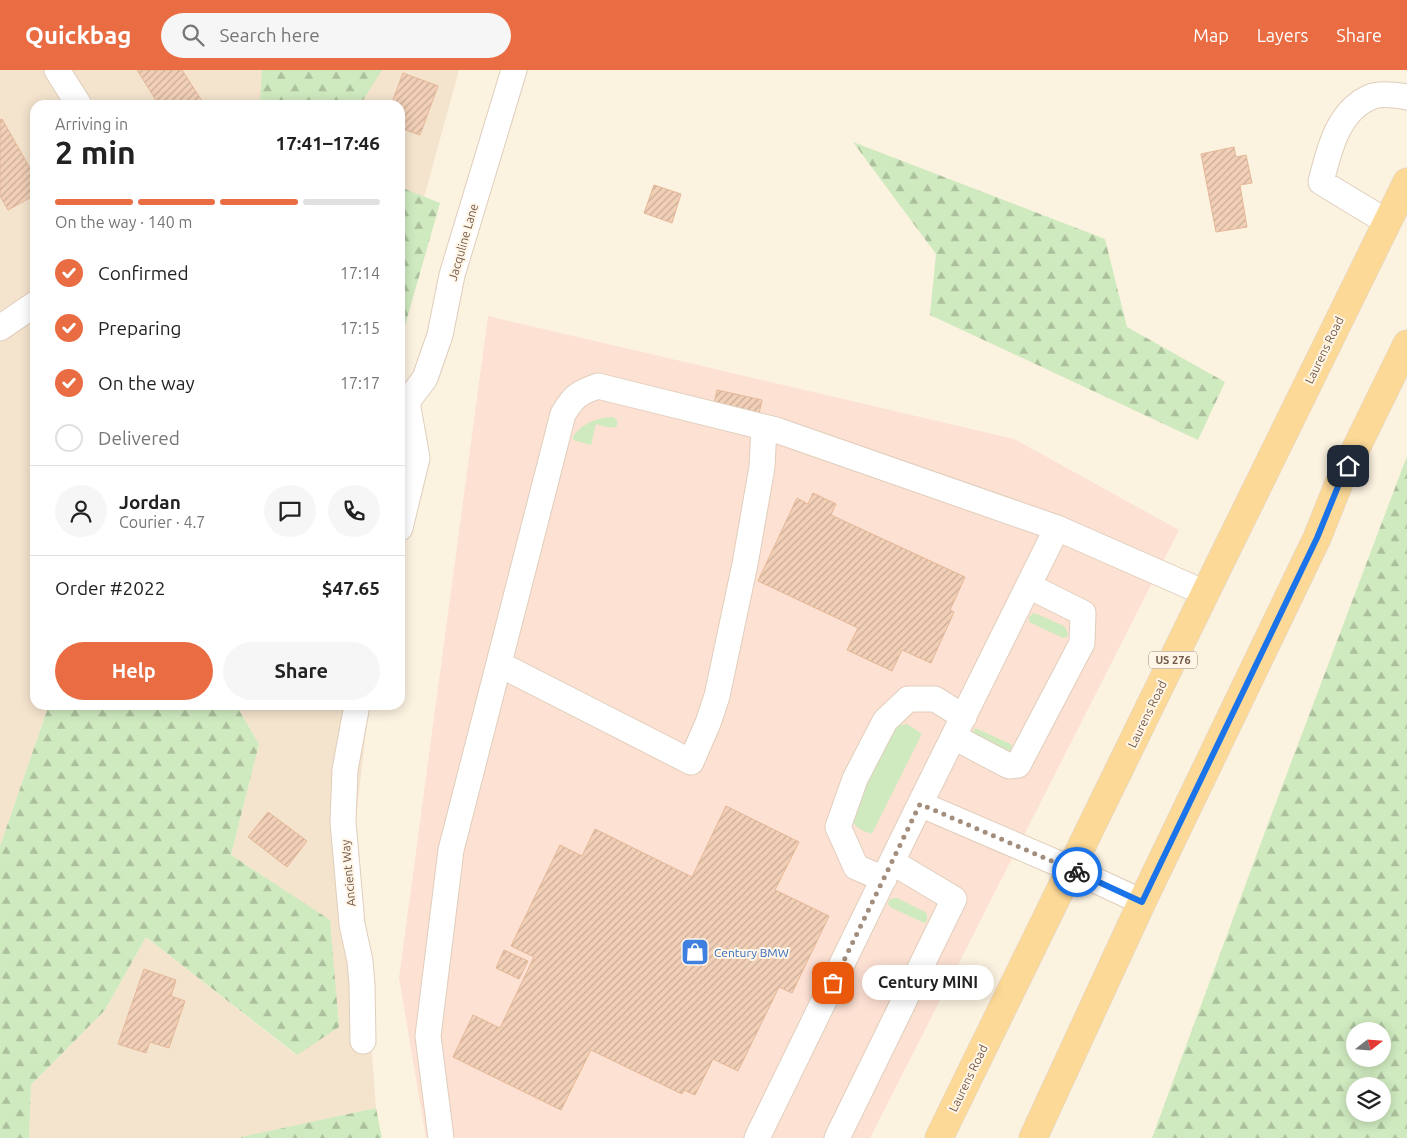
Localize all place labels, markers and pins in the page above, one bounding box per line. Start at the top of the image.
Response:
pin [1327,445,1369,487]
shop icon: Century BMW [680,937,710,967]
place label: Century BMW [714,946,789,959]
pin [812,962,854,1004]
callout: Century MINI [863,966,996,1000]

